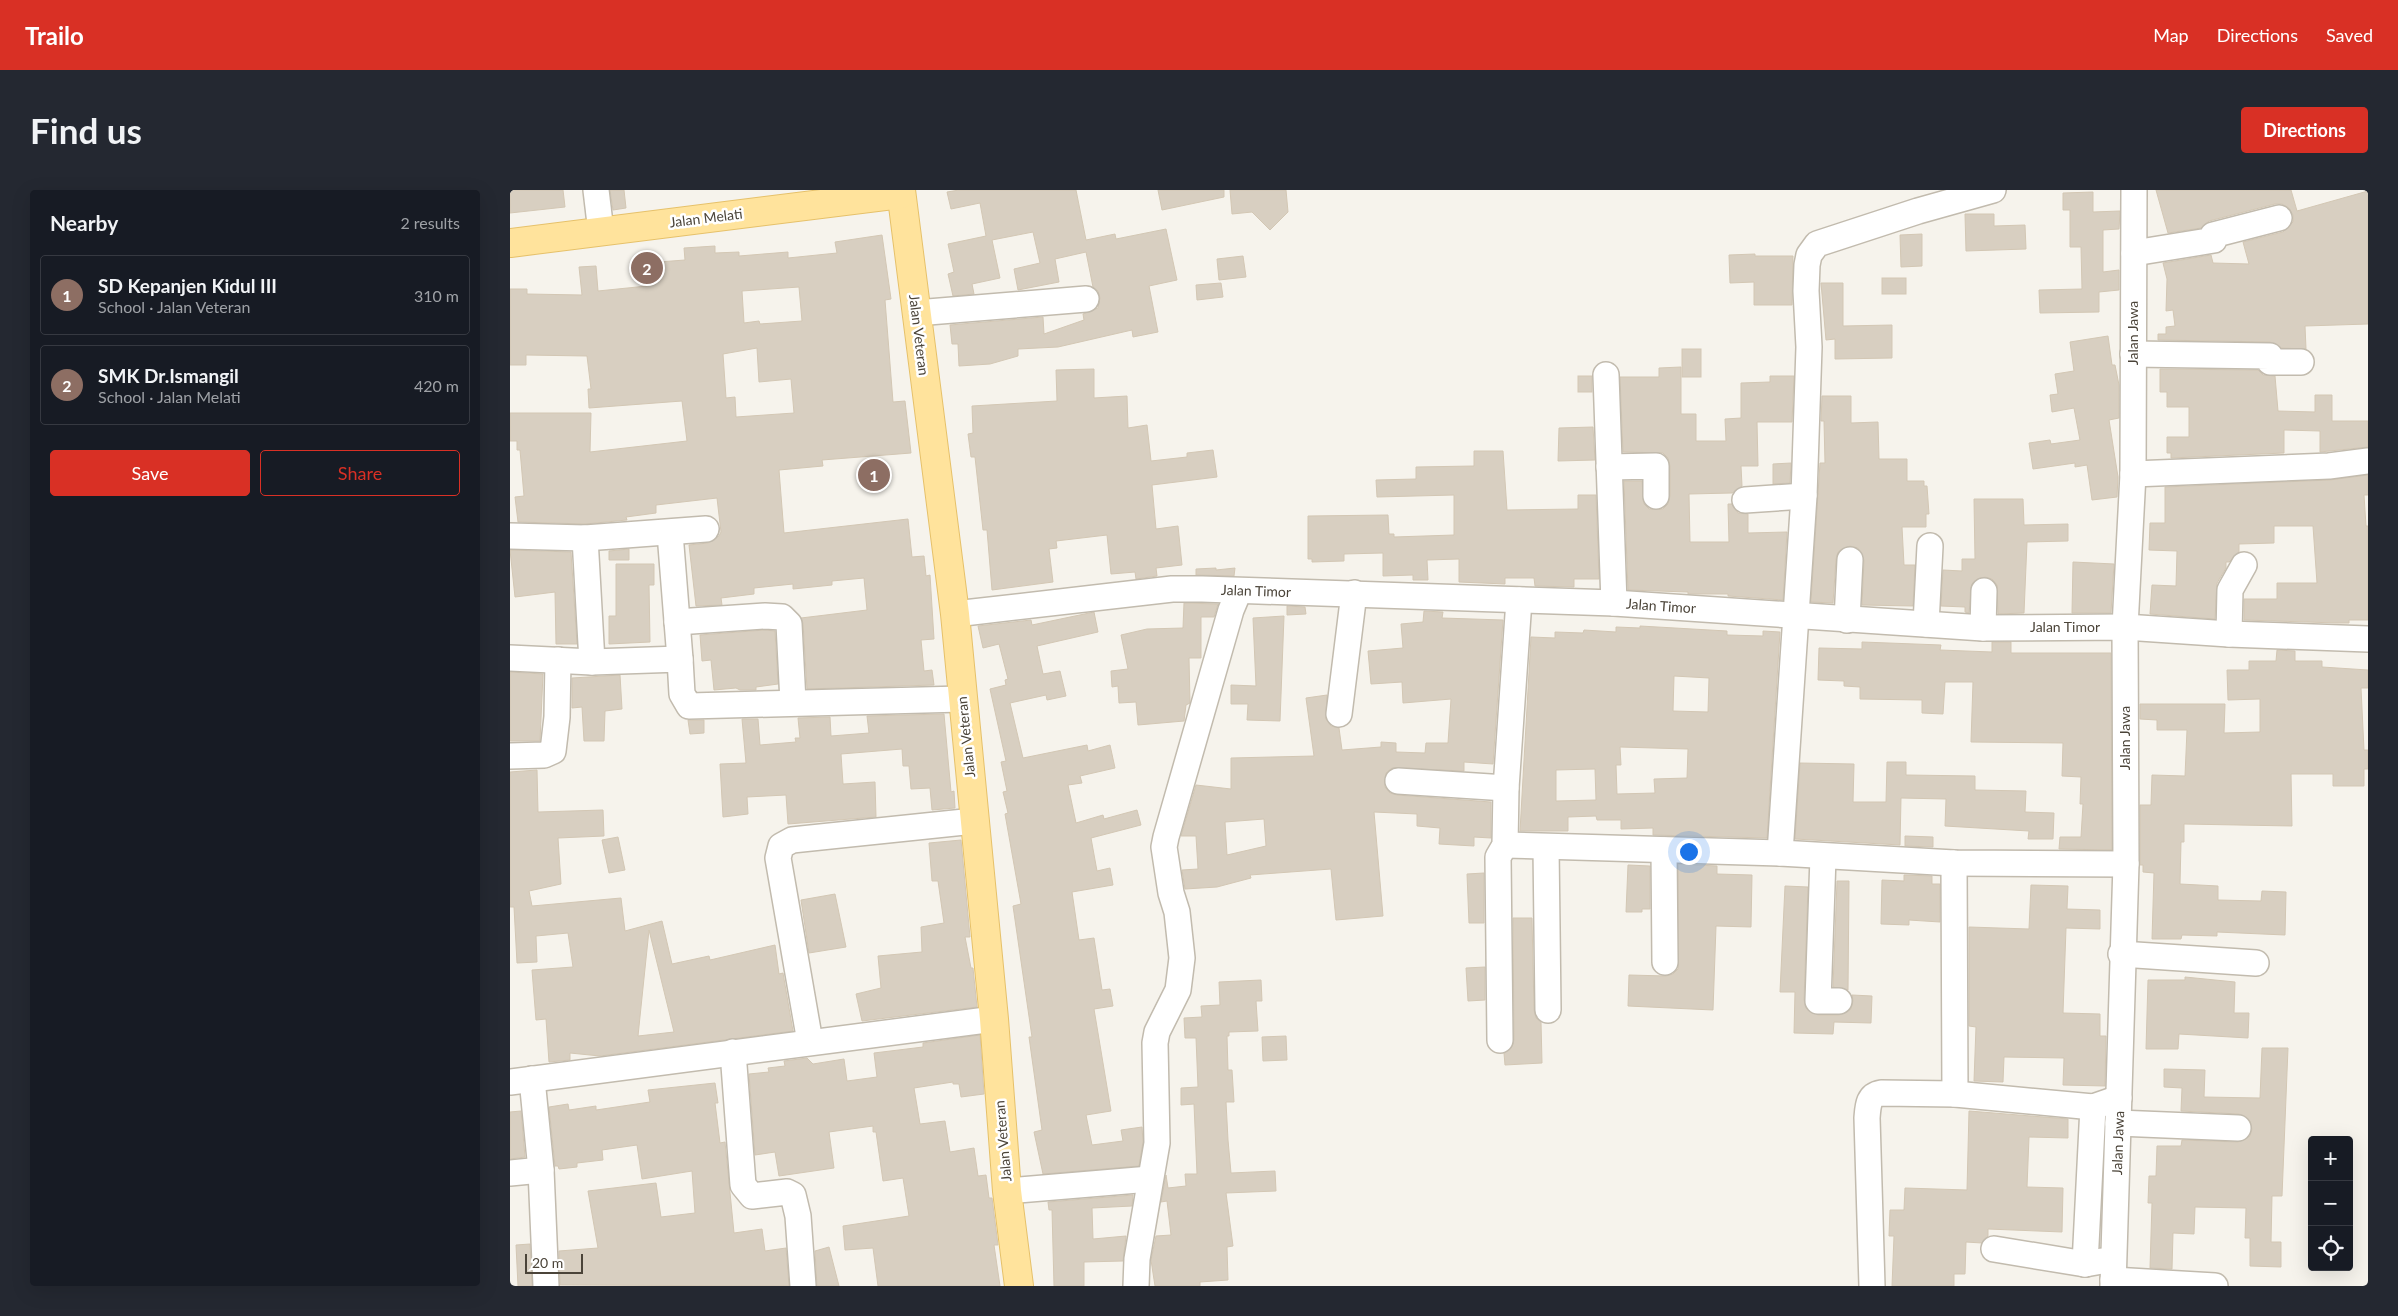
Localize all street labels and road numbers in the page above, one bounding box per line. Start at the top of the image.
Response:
street label: Jalan Melati [669,205,743,230]
street label: Jalan Veteran [906,293,933,376]
street label: Jalan Jawa [2124,301,2141,365]
street label: Jalan Timor [1221,581,1291,600]
street label: Jalan Timor [1626,595,1697,616]
street label: Jalan Timor [2030,618,2100,635]
street label: Jalan Veteran [953,696,978,779]
street label: Jalan Jawa [2116,706,2133,770]
street label: Jalan Veteran [990,1100,1015,1182]
street label: Jalan Jawa [2108,1111,2127,1175]

